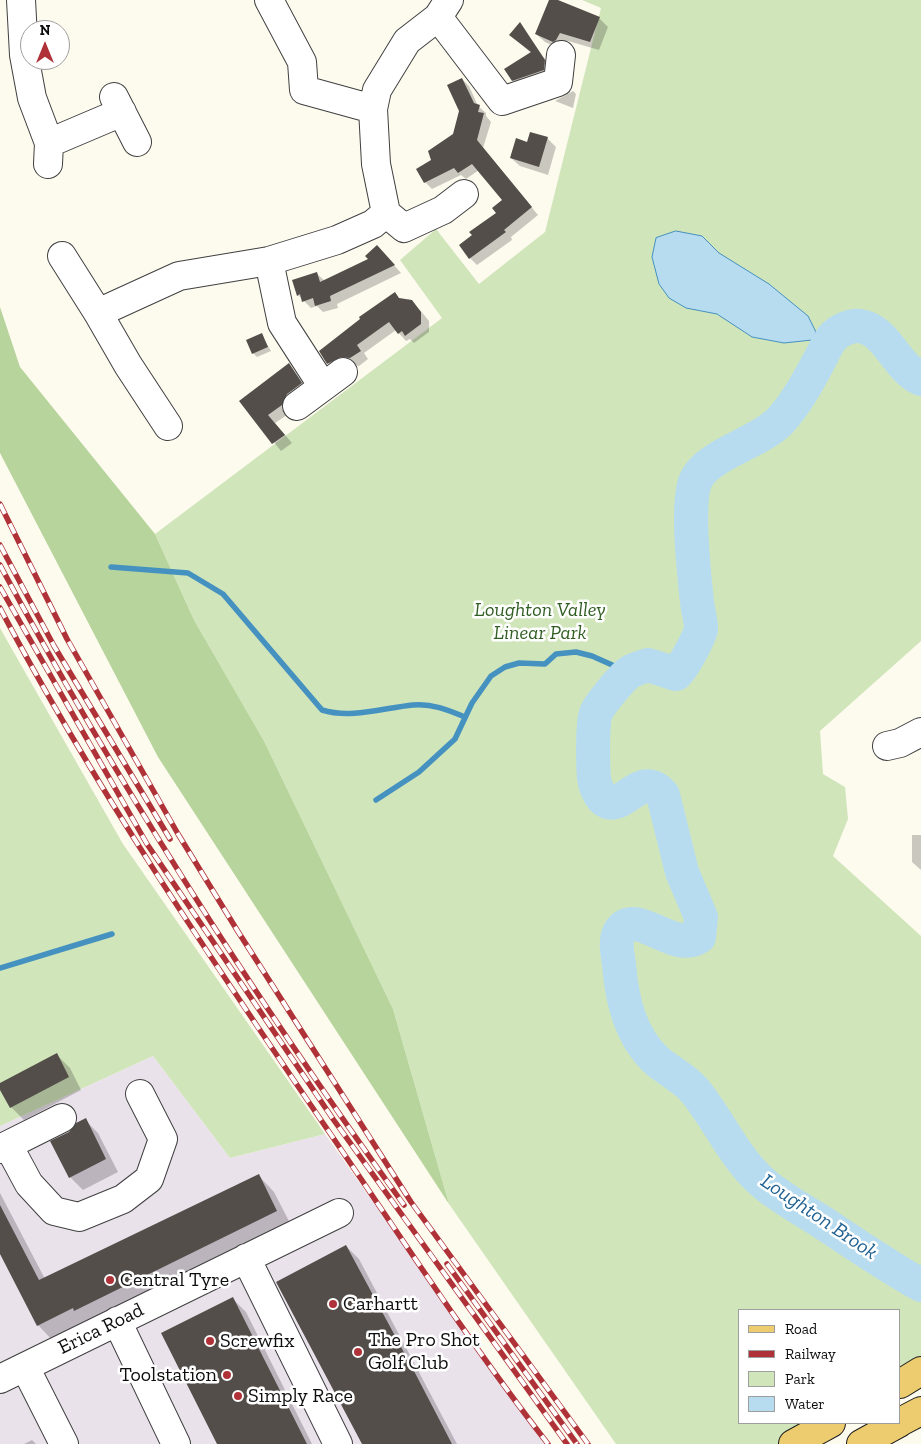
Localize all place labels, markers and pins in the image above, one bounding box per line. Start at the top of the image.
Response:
place label: Central Tyre [120,1268,229,1292]
marker: Central Tyre [104,1274,116,1286]
place label: Carhartt [343,1292,418,1316]
marker: Carhartt [327,1298,339,1310]
place label: The Pro Shot Golf Club [368,1328,480,1375]
place label: Screwfix [220,1329,294,1353]
marker: Screwfix [204,1335,216,1347]
marker: The Pro Shot Golf Club [352,1346,364,1358]
place label: Toolstation [119,1363,217,1387]
marker: Toolstation [221,1369,233,1381]
place label: Simply Race [248,1384,353,1408]
marker: Simply Race [232,1390,244,1402]

